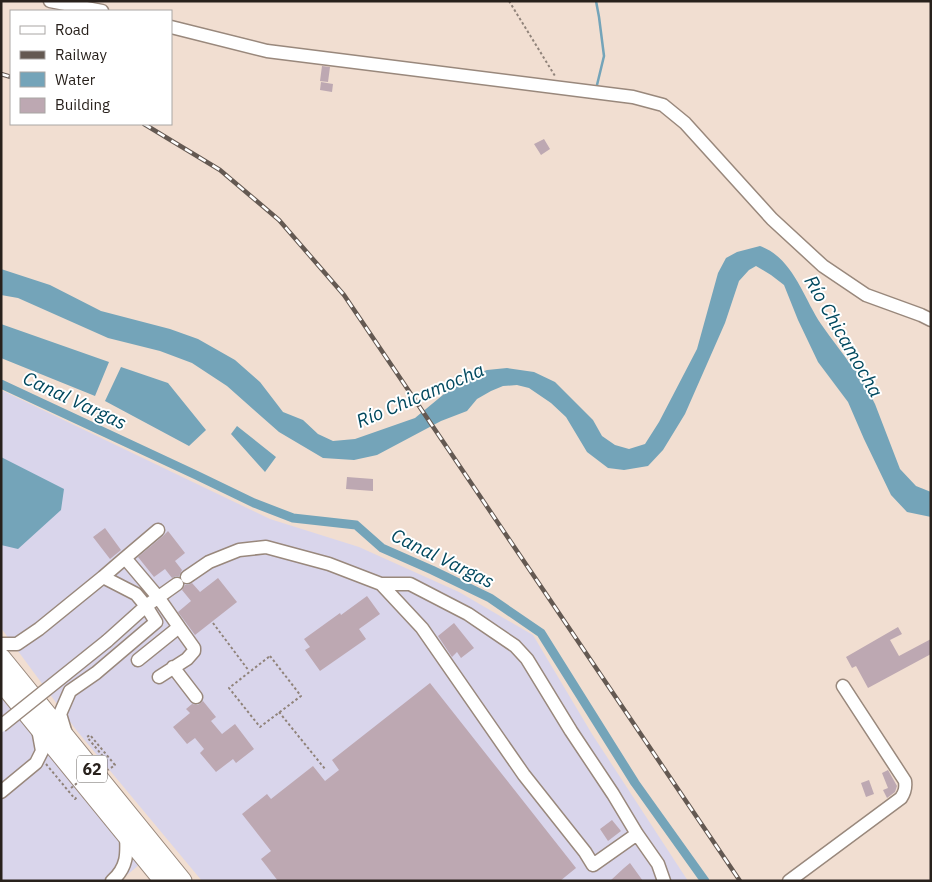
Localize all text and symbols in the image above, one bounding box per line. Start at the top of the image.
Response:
legend [10,10,172,125]
text: Road [55,20,90,39]
text: Railway [55,45,108,64]
text: Water [55,70,96,89]
text: Building [55,95,110,114]
water label: Río Chicamocha [799,271,889,401]
water label: Río Chicamocha [352,357,488,433]
water label: Canal Vargas [19,366,131,434]
water label: Canal Vargas [388,523,498,593]
road number: 62 [77,756,107,782]

